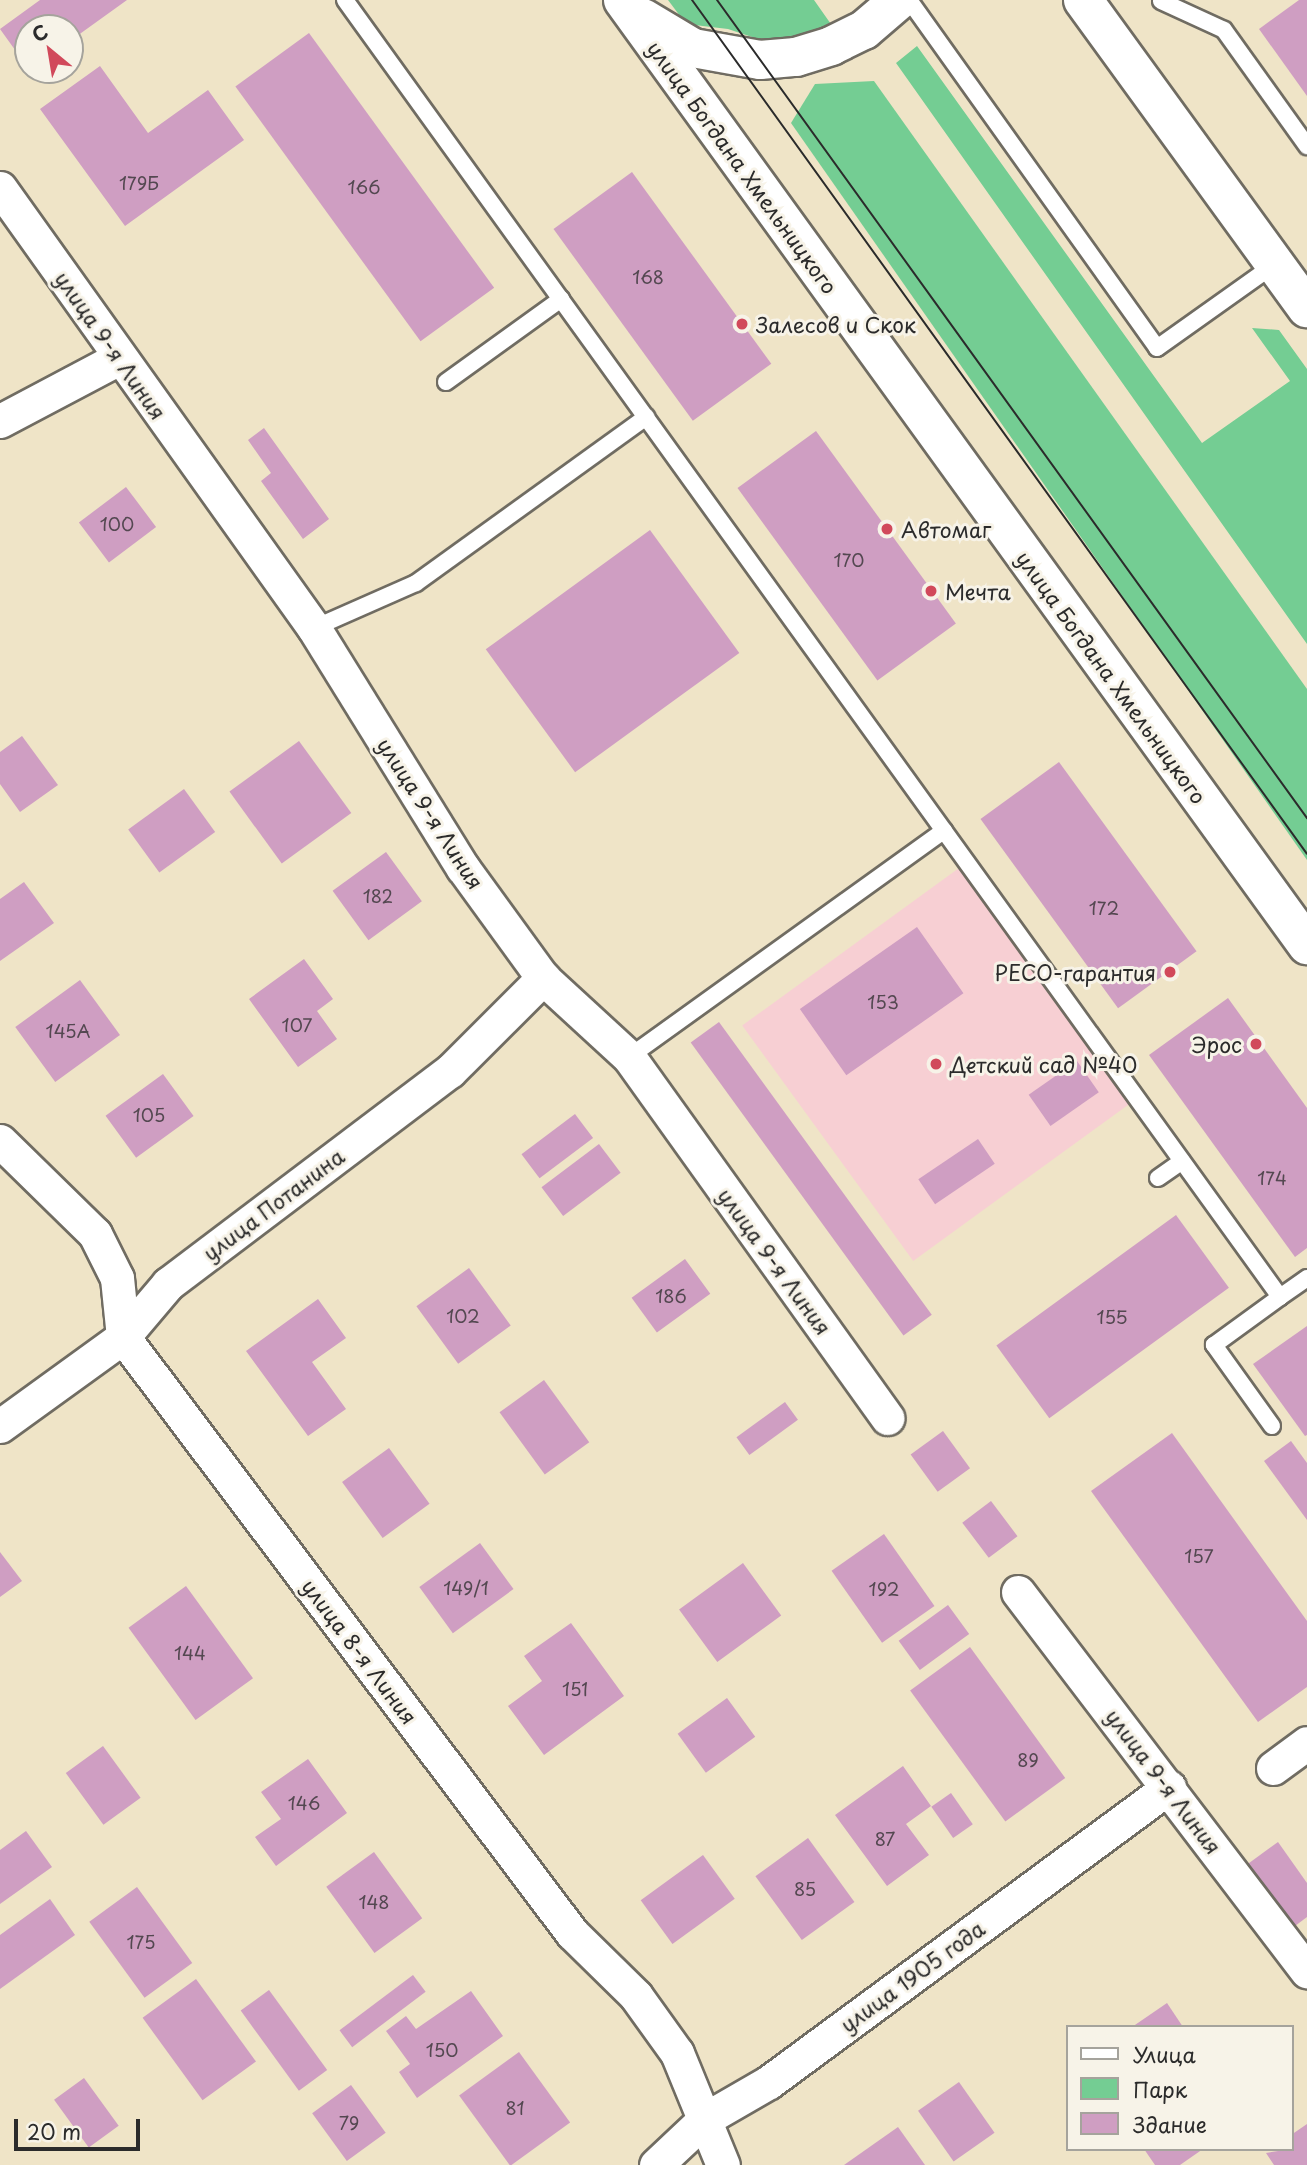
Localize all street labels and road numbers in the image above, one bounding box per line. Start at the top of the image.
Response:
street label: улица Богдана Хмельницкого [642,35,844,299]
street label: улица 9-я Линия [50,266,172,424]
street label: улица Богдана Хмельницкого [1011,545,1213,809]
street label: улица 9-я Линия [373,733,489,893]
street label: улица Потанина [197,1142,349,1266]
street label: улица 9-я Линия [713,1183,837,1339]
street label: улица 8-я Линия [297,1573,423,1729]
street label: улица 9-я Линия [1101,1704,1227,1858]
street label: улица 1905 года [835,1915,989,2037]

